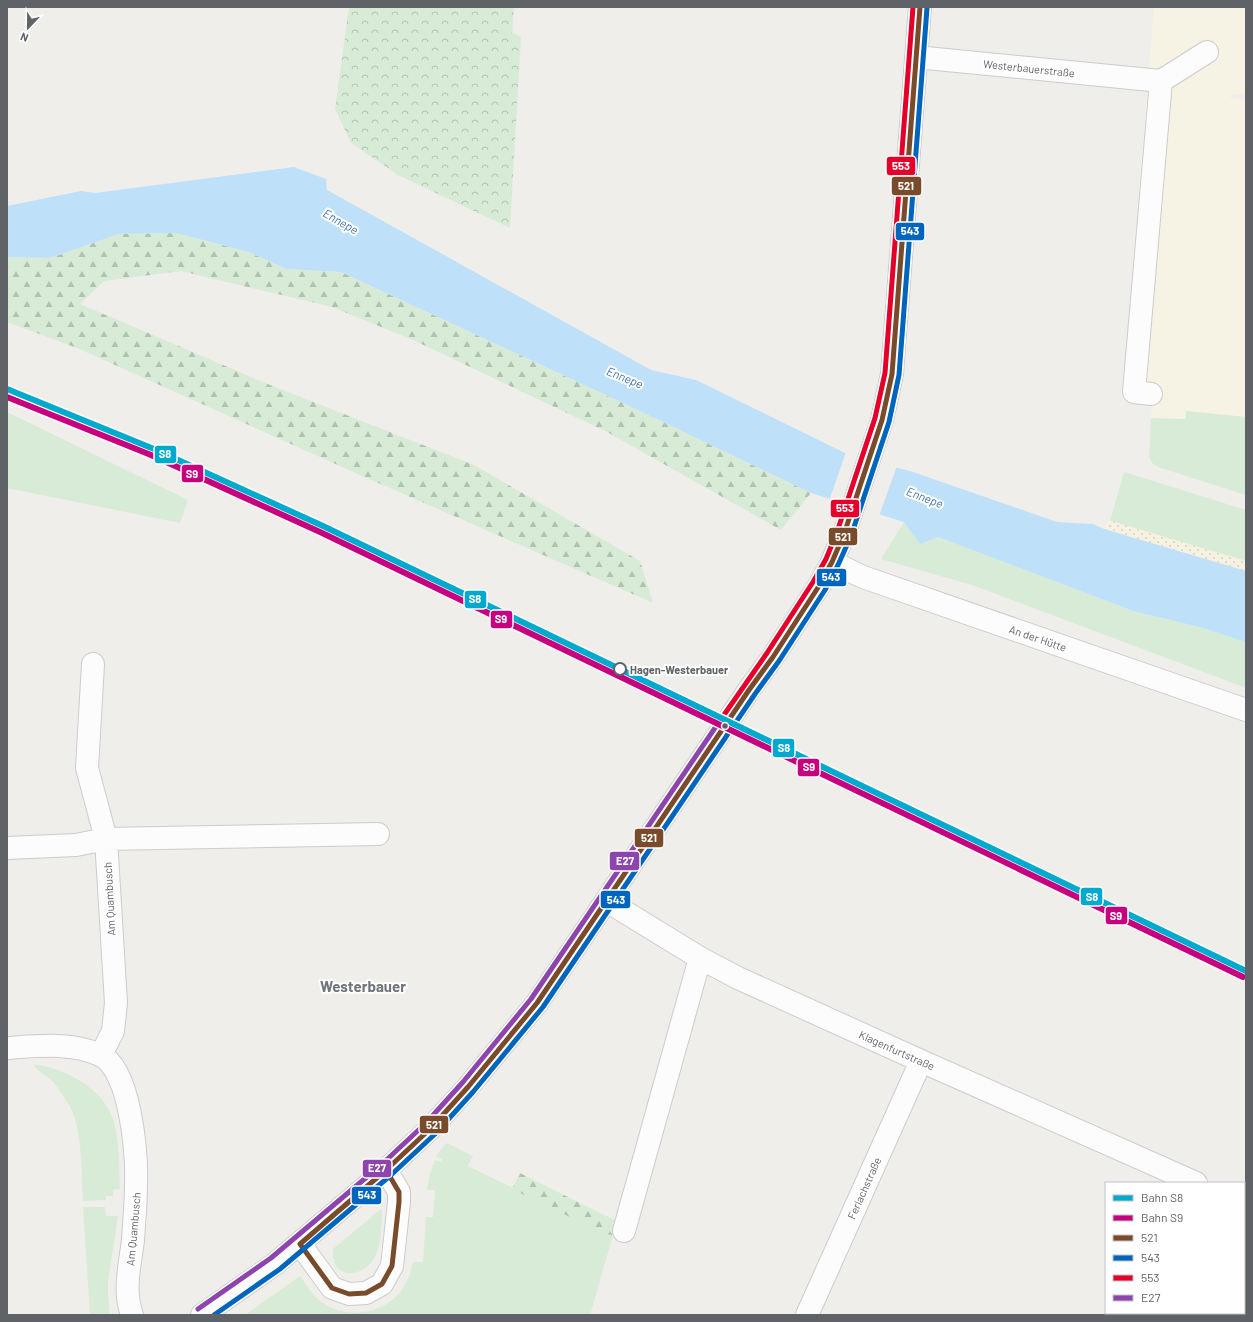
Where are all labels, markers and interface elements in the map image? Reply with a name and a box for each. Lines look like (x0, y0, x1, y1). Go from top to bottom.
north arrow (8, 8, 48, 48)
text: N (18, 30, 30, 45)
street label: Westerbauerstraße (983, 57, 1076, 79)
line badge: 553 (886, 156, 916, 176)
text: 553 (892, 159, 910, 172)
line badge: 521 (891, 176, 922, 196)
text: 521 (898, 179, 914, 192)
water label: Ennepe (321, 205, 361, 237)
line badge: 543 (895, 222, 925, 241)
text: 543 (901, 224, 919, 237)
water label: Ennepe (605, 363, 645, 391)
line badge: S8 (154, 445, 177, 464)
text: S8 (159, 447, 171, 460)
line badge: S9 (181, 464, 204, 483)
text: S9 (186, 467, 198, 480)
water label: Ennepe (905, 484, 945, 510)
line badge: 553 (830, 499, 860, 518)
text: 553 (836, 501, 854, 514)
line badge: 521 (828, 527, 858, 546)
text: 521 (835, 530, 851, 543)
line badge: 543 (816, 568, 847, 587)
text: 543 (822, 570, 840, 583)
line badge: S8 (464, 590, 487, 609)
text: S8 (469, 592, 481, 605)
line badge: S9 (490, 610, 513, 629)
text: S9 (495, 612, 507, 625)
street label: An der Hütte (1008, 622, 1068, 654)
marker: Hagen-Westerbauer (613, 662, 627, 676)
place label: Hagen-Westerbauer (630, 663, 729, 676)
unlabelled marker (720, 721, 730, 731)
line badge: S8 (772, 738, 795, 758)
text: S8 (778, 741, 790, 754)
line badge: S9 (797, 758, 820, 777)
text: S9 (803, 760, 815, 773)
line badge: 521 (634, 828, 664, 848)
text: 521 (641, 831, 657, 844)
line badge: E27 (609, 851, 640, 871)
text: E27 (616, 854, 635, 867)
street label: Am Quambusch (101, 862, 117, 936)
line badge: S8 (1080, 887, 1103, 906)
line badge: 543 (600, 890, 631, 909)
text: S8 (1086, 890, 1098, 903)
text: 543 (607, 893, 625, 906)
line badge: S9 (1105, 906, 1128, 925)
text: S9 (1110, 909, 1122, 922)
district label: Westerbauer (320, 977, 406, 995)
street label: Klagenfurtstraße (857, 1028, 937, 1073)
line badge: 521 (419, 1115, 449, 1134)
text: 521 (426, 1118, 442, 1131)
street label: Ferlachstraße (845, 1155, 883, 1221)
line badge: E27 (362, 1159, 392, 1178)
text: E27 (368, 1161, 387, 1174)
legend (1105, 1182, 1245, 1314)
line badge: 543 (351, 1186, 382, 1205)
text: 543 (358, 1188, 376, 1201)
text: Bahn S8 (1141, 1190, 1183, 1204)
street label: Am Quambusch (123, 1192, 143, 1266)
text: Bahn S9 (1141, 1210, 1183, 1224)
text: 521 (1141, 1230, 1158, 1244)
text: 543 (1141, 1250, 1160, 1264)
text: 553 (1141, 1270, 1160, 1284)
text: E27 (1141, 1290, 1161, 1304)

